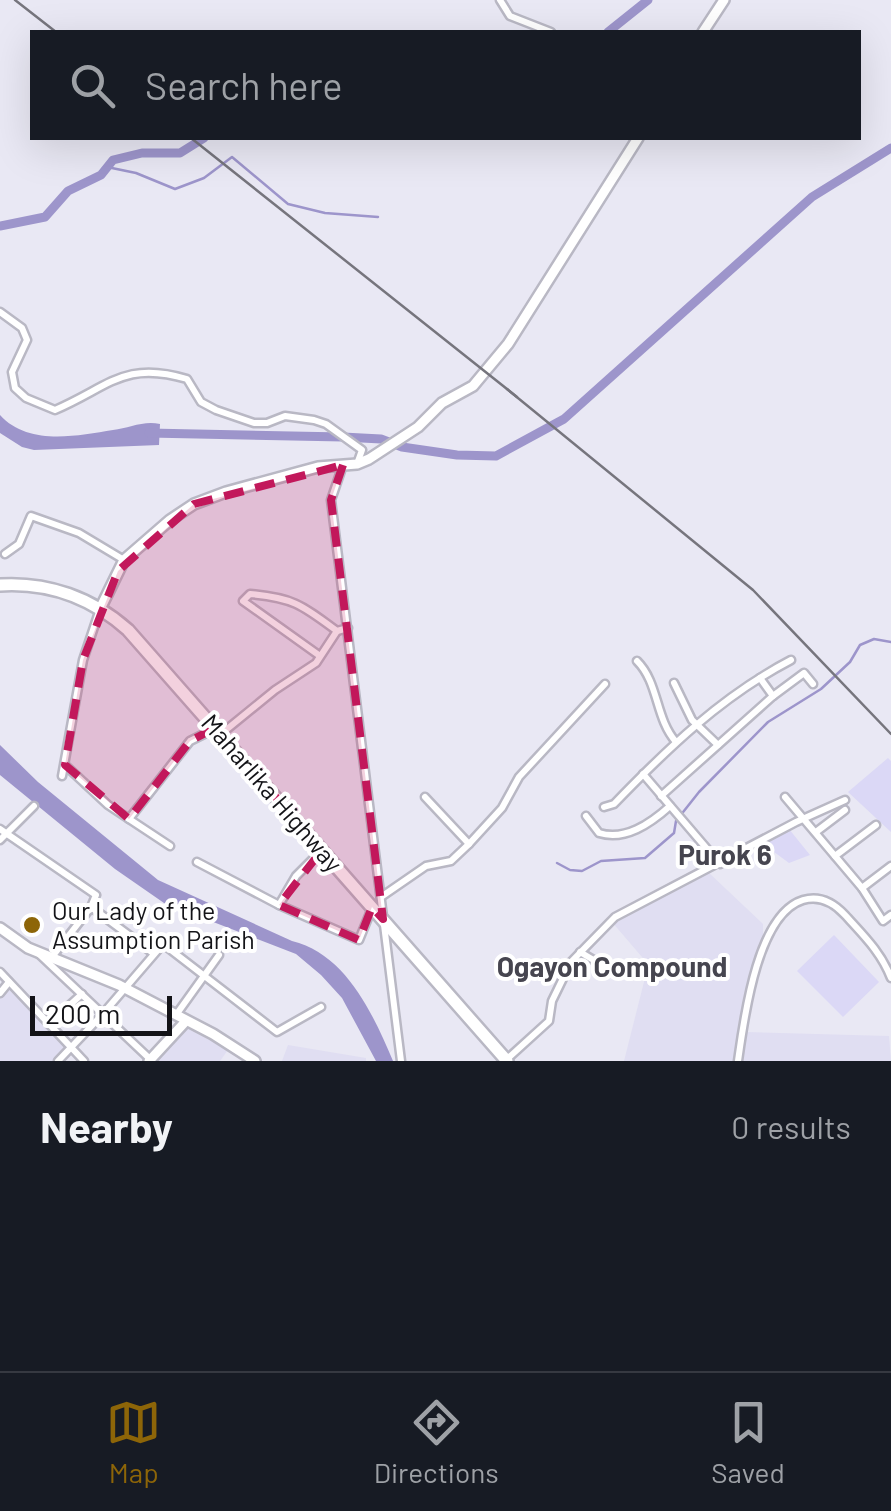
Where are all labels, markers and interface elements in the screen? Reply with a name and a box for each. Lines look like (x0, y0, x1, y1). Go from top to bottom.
search box (30, 30, 861, 140)
icon: search (65, 58, 120, 113)
text: Search here (145, 62, 343, 108)
street label: Maharlika Highway (196, 707, 350, 877)
district label: Purok 6 (678, 837, 772, 871)
place label: Our Lady of the Assumption Parish (52, 895, 255, 954)
marker: Our Lady of the Assumption Parish (21, 914, 43, 936)
district label: Ogayon Compound (497, 949, 727, 983)
scale bar (30, 991, 172, 1036)
text: 200 m (45, 996, 120, 1030)
text: Nearby (40, 1101, 173, 1151)
text: 0 results (731, 1107, 851, 1145)
tab: Map (106, 1395, 161, 1489)
tab: Directions (374, 1395, 499, 1489)
tab: Saved (711, 1395, 785, 1489)

